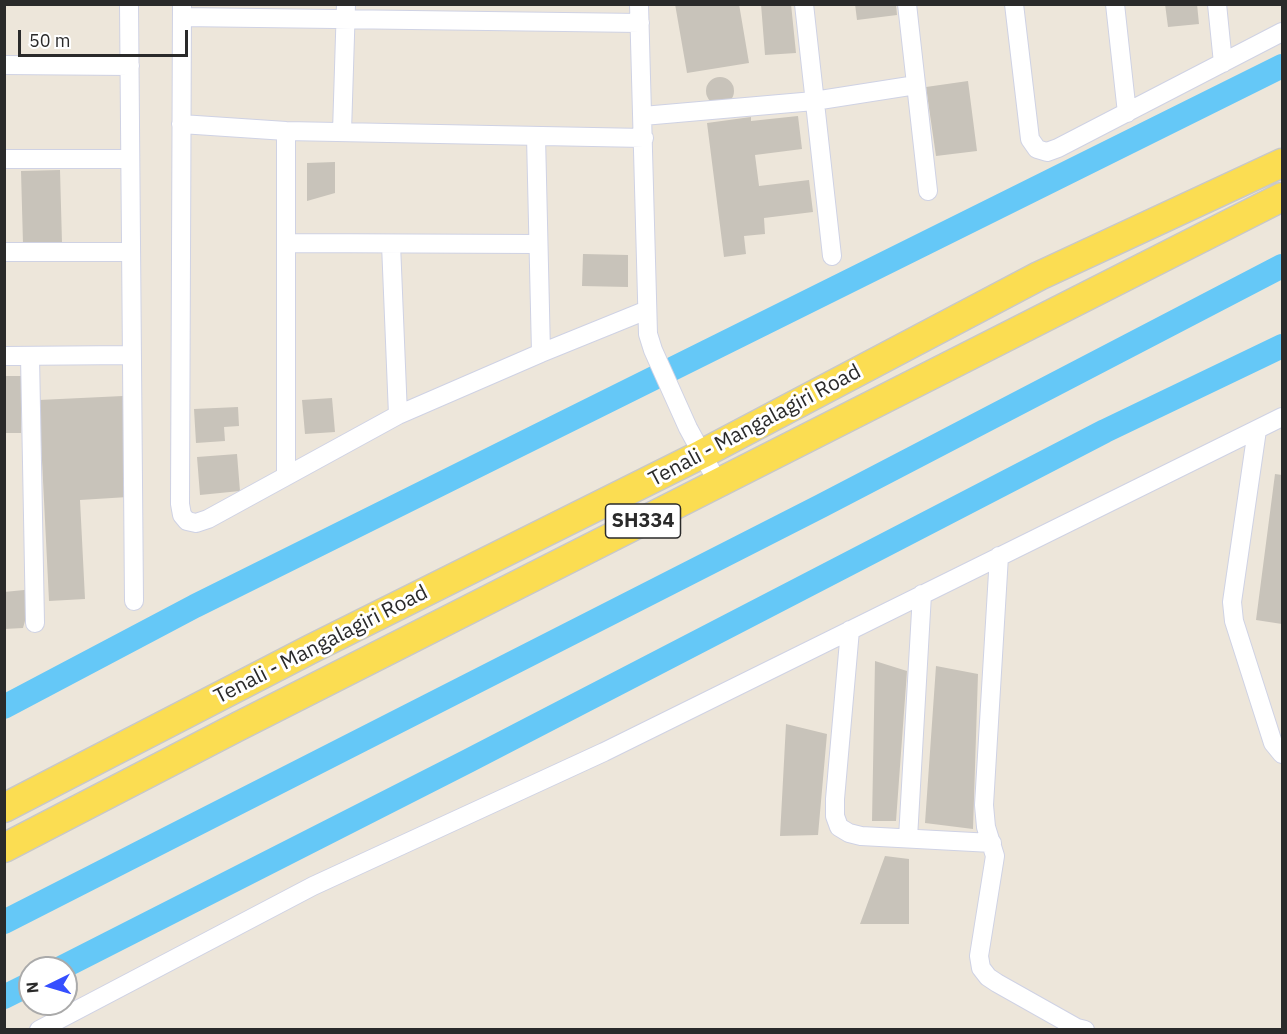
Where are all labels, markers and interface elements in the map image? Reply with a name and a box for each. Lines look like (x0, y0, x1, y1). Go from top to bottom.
scale bar (21, 18, 190, 56)
text: 50 m (29, 29, 71, 52)
street label: Tenali - Mangalagiri Road (645, 359, 865, 493)
road number: SH334 (606, 504, 680, 538)
street label: Tenali - Mangalagiri Road (210, 580, 432, 710)
north arrow (18, 956, 78, 1016)
text: N (22, 981, 43, 994)

